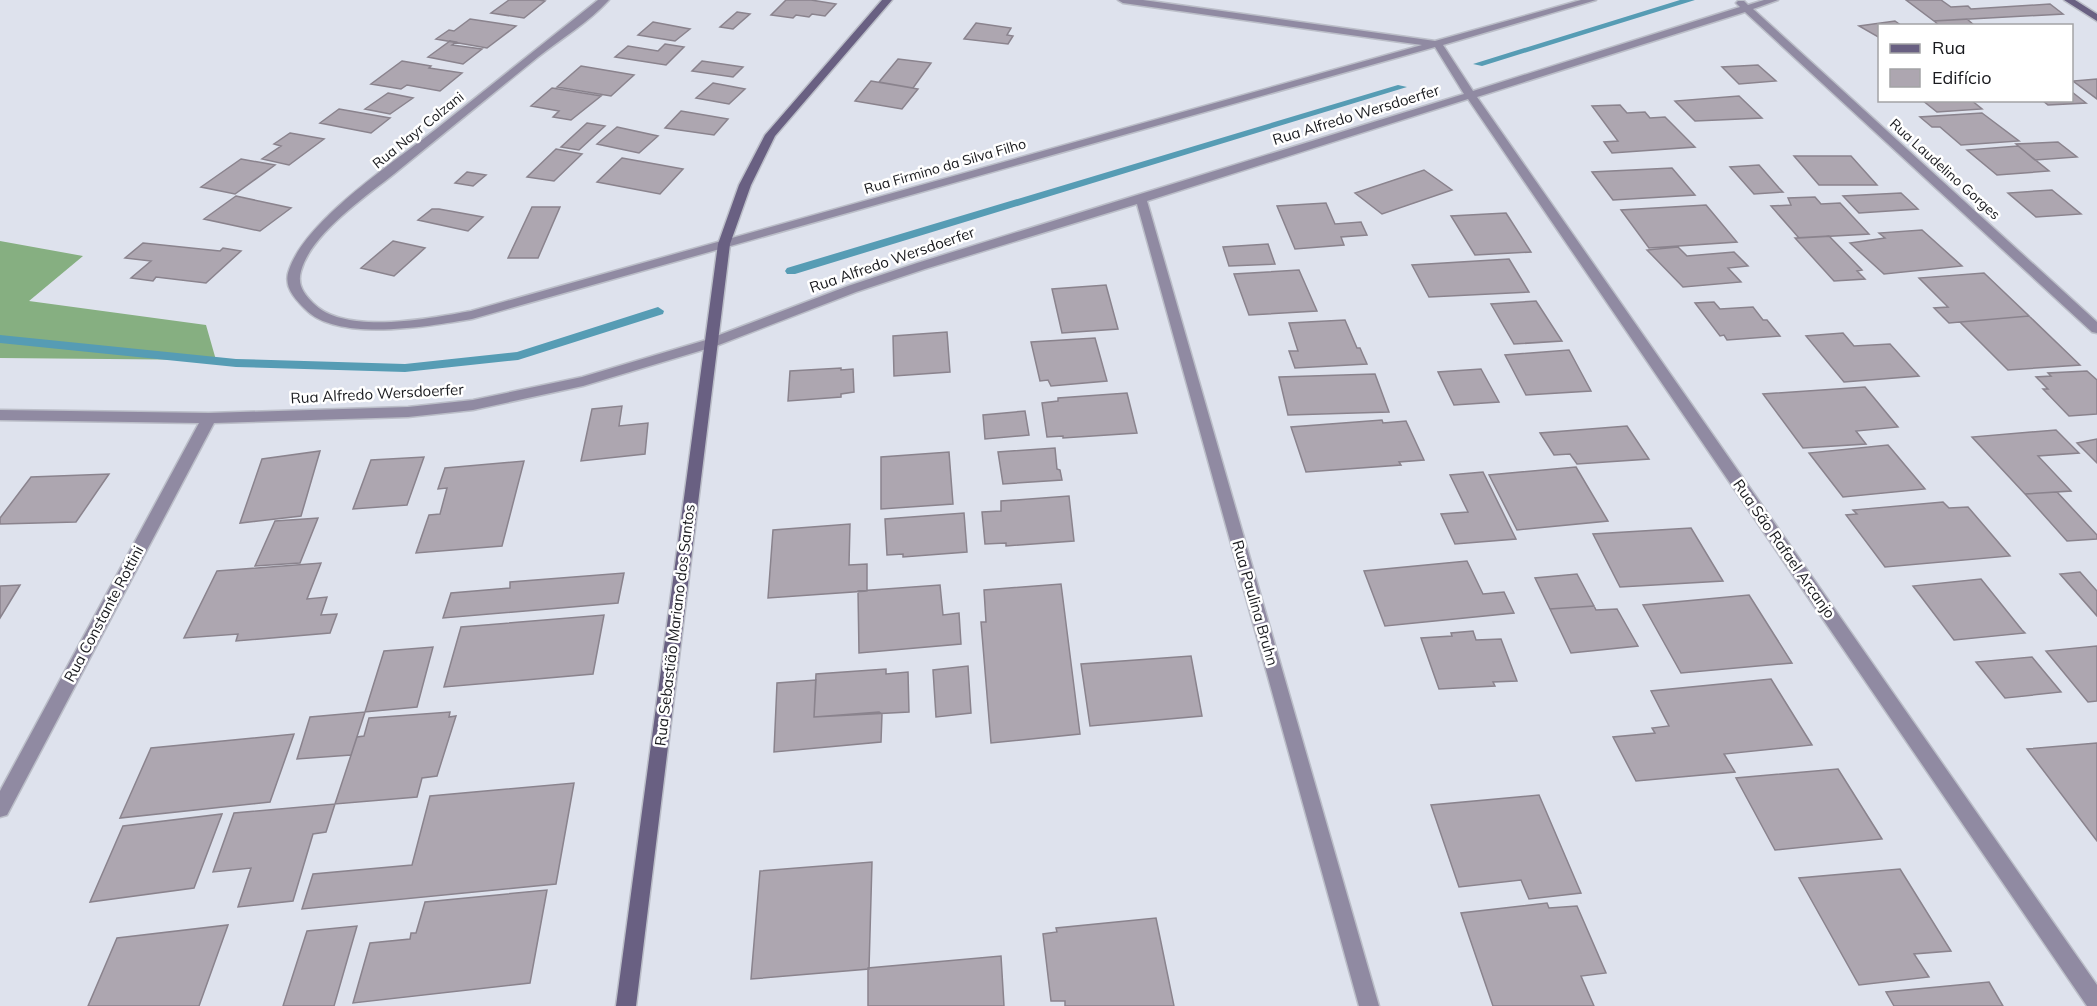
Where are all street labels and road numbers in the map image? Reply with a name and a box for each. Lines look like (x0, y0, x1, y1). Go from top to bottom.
street label: Rua Alfredo Wersdoerfer (1270, 80, 1442, 149)
street label: Rua Nayr Colzani (369, 88, 467, 172)
street label: Rua Laudelino Gorges (1886, 115, 2004, 223)
street label: Rua Firmino da Silva Filho (862, 134, 1028, 198)
street label: Rua Alfredo Wersdoerfer (807, 222, 977, 297)
street label: Rua Alfredo Wersdoerfer (290, 379, 465, 408)
street label: Rua São Rafael Arcanjo (1729, 476, 1840, 622)
street label: Rua Sebastião Mariano dos Santos (650, 503, 699, 747)
street label: Rua Paulina Bruhn (1228, 538, 1282, 668)
street label: Rua Constante Rottini (60, 542, 148, 685)

